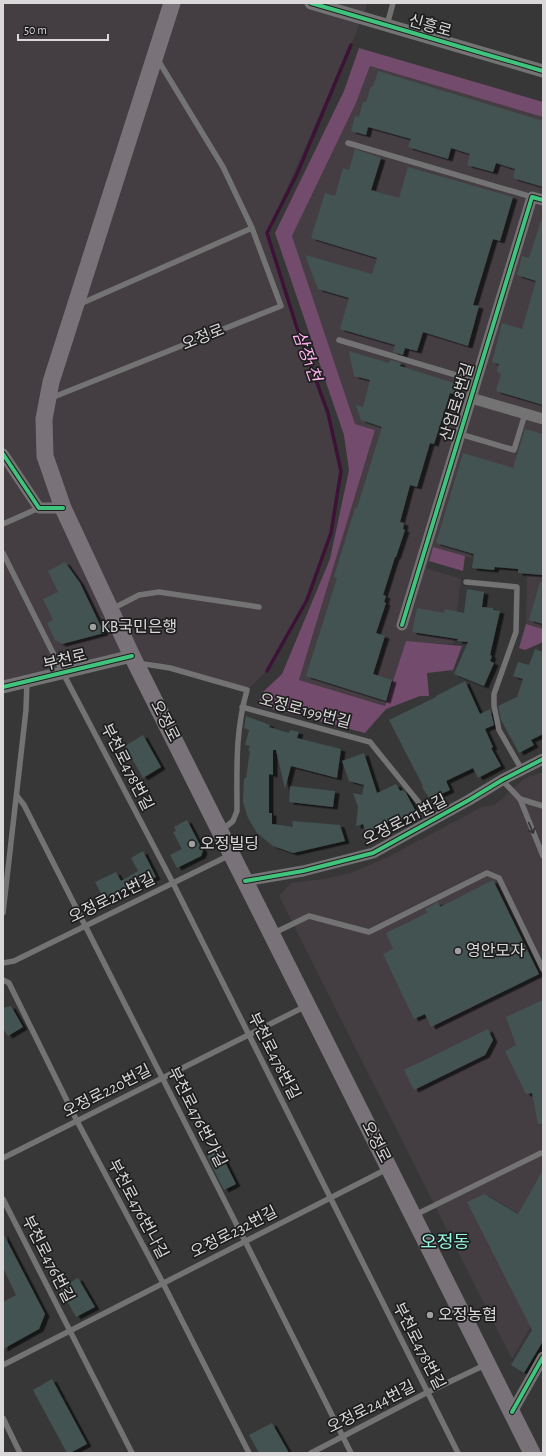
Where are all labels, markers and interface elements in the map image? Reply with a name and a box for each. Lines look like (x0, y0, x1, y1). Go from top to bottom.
street label: 신흥로 (407, 12, 454, 40)
scale bar (18, 16, 108, 42)
text: 50 m (24, 24, 47, 36)
street label: 오정로 (180, 321, 227, 353)
water label: 삼정1천 (290, 328, 326, 386)
street label: 산업로8번길 (437, 361, 477, 443)
place label: KB국민은행 (101, 619, 177, 635)
marker: KB국민은행 (88, 622, 98, 632)
street label: 부천로 (41, 646, 89, 673)
street label: 오정로199번길 (257, 691, 353, 731)
street label: 오정로 (148, 698, 182, 745)
street label: 부천로478번길 (98, 720, 157, 813)
street label: 오정로211번길 (360, 792, 450, 848)
one-way arrow (528, 821, 536, 833)
place label: 오정빌딩 (200, 836, 259, 852)
marker: 오정빌딩 (187, 839, 197, 849)
street label: 오정로212번길 (66, 870, 158, 926)
place label: 영안모자 (466, 943, 525, 959)
marker: 영안모자 (453, 946, 463, 956)
street label: 부천로478번길 (245, 1009, 304, 1102)
street label: 오정로220번길 (60, 1062, 154, 1120)
street label: 부천로476번가길 (165, 1064, 230, 1170)
street label: 오정로 (359, 1119, 393, 1166)
street label: 부천로476번나길 (105, 1156, 172, 1261)
street label: 오정로232번길 (188, 1203, 280, 1261)
street label: 부천로476번길 (19, 1212, 78, 1305)
district label: 오정동 (420, 1232, 470, 1252)
street label: 부천로478번길 (390, 1299, 449, 1392)
place label: 오정농협 (438, 1307, 497, 1323)
marker: 오정농협 (425, 1310, 435, 1320)
street label: 오정로244번길 (324, 1378, 418, 1436)

